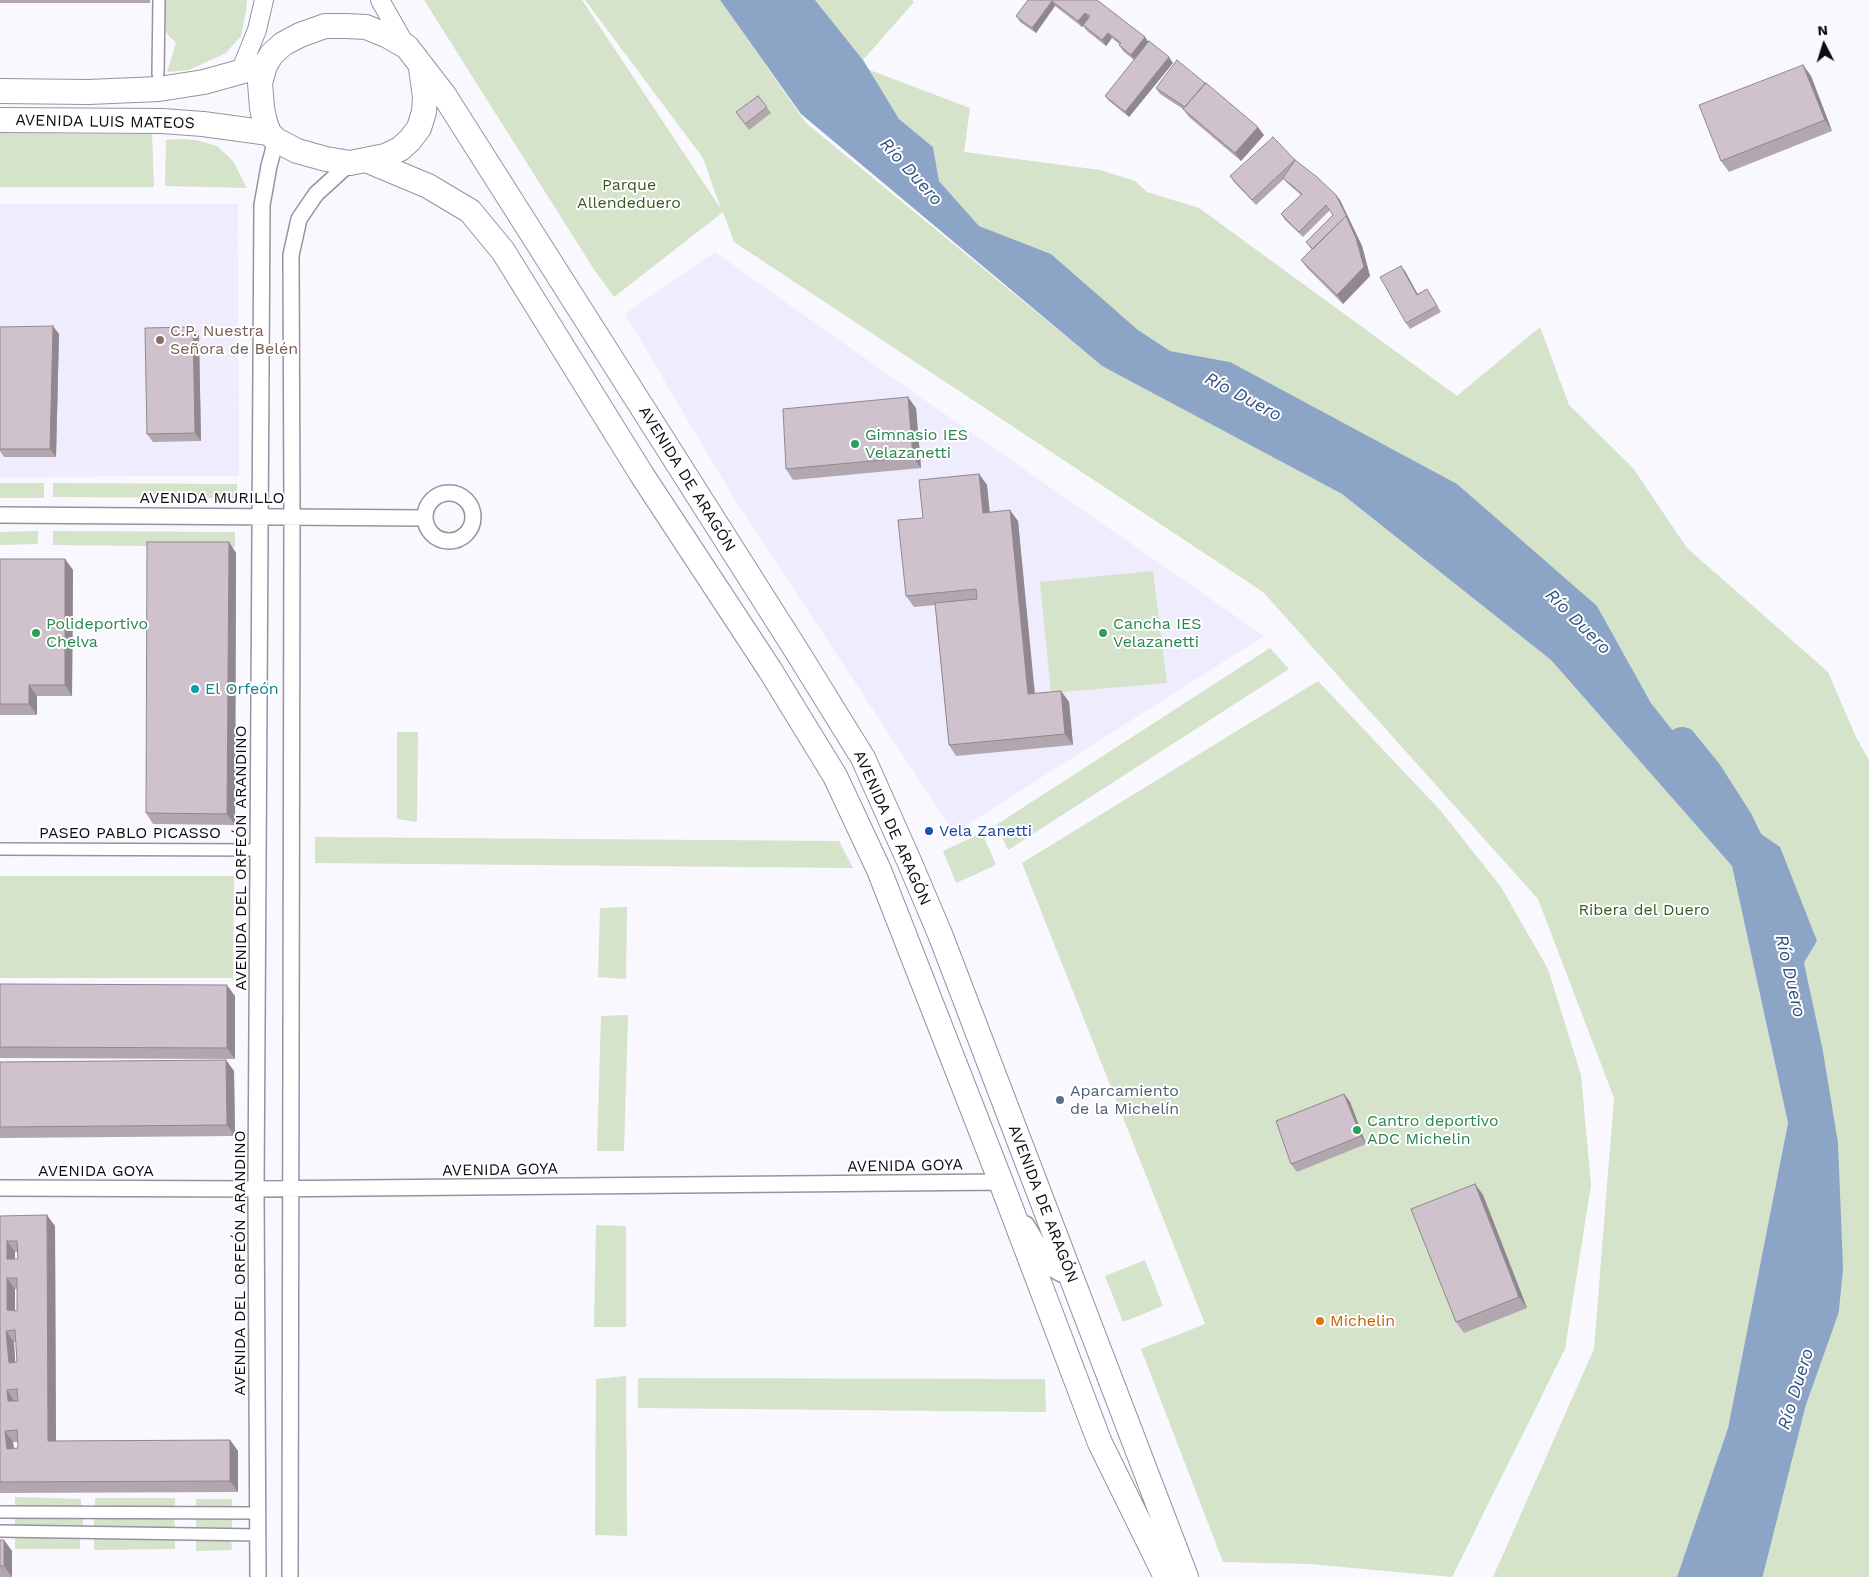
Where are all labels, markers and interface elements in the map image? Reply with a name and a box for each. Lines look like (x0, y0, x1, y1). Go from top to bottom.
north arrow (1799, 20, 1849, 70)
text: N (1817, 22, 1829, 38)
street label: AVENIDA LUIS MATEOS (15, 111, 195, 133)
water label: Río Duero (875, 134, 947, 210)
park label: Parque Allendeduero (577, 175, 681, 213)
place label: C.P. Nuestra Señora de Belén (170, 321, 298, 359)
marker: C.P. Nuestra Señora de Belén (154, 334, 166, 346)
water label: Río Duero (1201, 368, 1285, 426)
street label: AVENIDA DE ARAGÓN (634, 403, 740, 555)
place label: Gimnasio IES Velazanetti (865, 425, 968, 463)
marker: Gimnasio IES Velazanetti (849, 438, 861, 450)
street label: AVENIDA MURILLO (140, 488, 284, 508)
water label: Río Duero (1541, 585, 1615, 659)
place label: Polideportivo Chelva (46, 614, 148, 652)
place label: Cancha IES Velazanetti (1113, 614, 1202, 652)
marker: Polideportivo Chelva (30, 627, 42, 639)
marker: Cancha IES Velazanetti (1097, 627, 1109, 639)
place label: El Orfeón (205, 679, 279, 699)
marker: El Orfeón (189, 683, 201, 695)
street label: AVENIDA DEL ORFEÓN ARANDINO (231, 725, 251, 991)
street label: AVENIDA DE ARAGÓN (849, 747, 935, 909)
place label: Vela Zanetti (939, 821, 1032, 841)
street label: PASEO PABLO PICASSO (39, 823, 221, 843)
marker: Vela Zanetti (923, 825, 935, 837)
park label: Ribera del Duero (1578, 900, 1710, 920)
water label: Río Duero (1770, 933, 1810, 1019)
place label: Aparcamiento de la Michelín (1070, 1081, 1179, 1119)
marker: Aparcamiento de la Michelín (1054, 1094, 1066, 1106)
place label: Cantro deportivo ADC Michelin (1367, 1111, 1499, 1149)
street label: AVENIDA DE ARAGÓN (1004, 1122, 1082, 1286)
marker: Cantro deportivo ADC Michelin (1351, 1124, 1363, 1136)
street label: AVENIDA DEL ORFEÓN ARANDINO (230, 1130, 250, 1396)
street label: AVENIDA GOYA (847, 1155, 963, 1177)
street label: AVENIDA GOYA (442, 1159, 558, 1181)
street label: AVENIDA GOYA (38, 1161, 154, 1181)
place label: Michelin (1330, 1311, 1395, 1331)
marker: Michelin (1314, 1315, 1326, 1327)
water label: Río Duero (1773, 1346, 1819, 1432)

